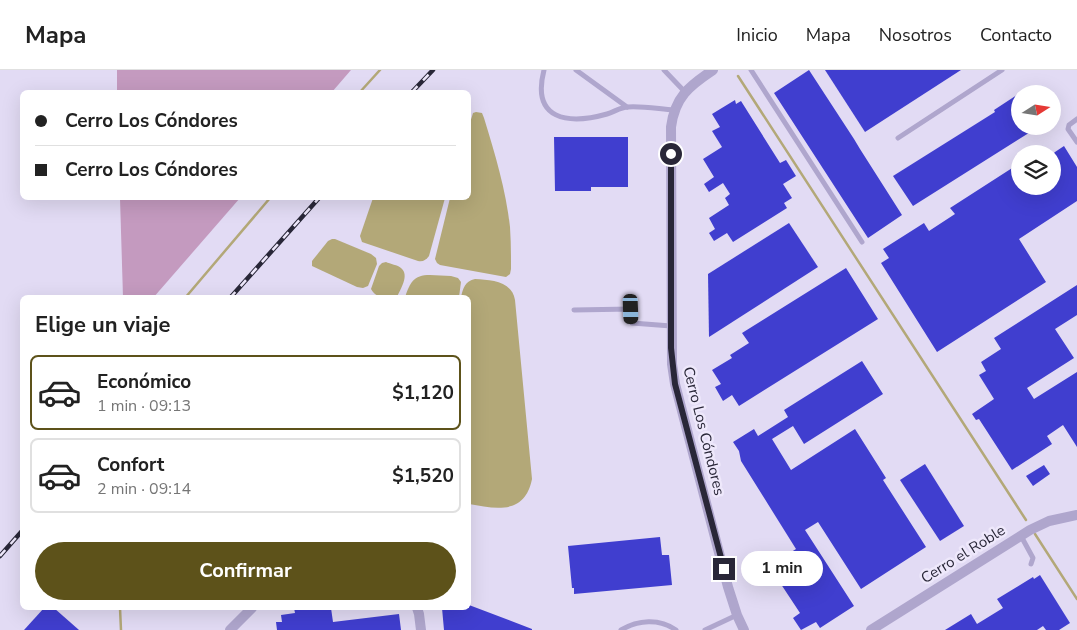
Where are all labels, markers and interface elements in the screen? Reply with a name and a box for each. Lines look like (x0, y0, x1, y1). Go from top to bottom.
text: Mapa (25, 19, 87, 51)
text: Inicio (736, 23, 778, 47)
text: Mapa (806, 23, 851, 47)
text: Nosotros (879, 23, 952, 47)
text: Contacto (980, 23, 1052, 47)
north arrow (1011, 85, 1061, 135)
map controls (1011, 85, 1061, 195)
text: Cerro Los Cóndores (65, 108, 238, 134)
route start (660, 143, 682, 165)
button: layers (1011, 145, 1061, 195)
text: Cerro Los Cóndores (65, 157, 238, 183)
car (622, 294, 639, 324)
text: Elige un viaje (35, 310, 170, 340)
street label: Cerro Los Cóndores (678, 365, 730, 497)
text: Económico (97, 369, 191, 395)
icon: car (37, 370, 82, 415)
text: $1,120 (392, 380, 454, 406)
text: 1 min · 09:13 (97, 395, 191, 417)
text: Confort (97, 452, 164, 478)
icon: car (37, 453, 82, 498)
text: $1,520 (392, 463, 454, 489)
text: 2 min · 09:14 (97, 478, 191, 500)
street label: Cerro el Roble (917, 520, 1009, 588)
button: Confirmar (35, 542, 456, 600)
callout: 1 min (742, 552, 824, 586)
text: 1 min (761, 557, 803, 579)
route end (713, 558, 735, 580)

